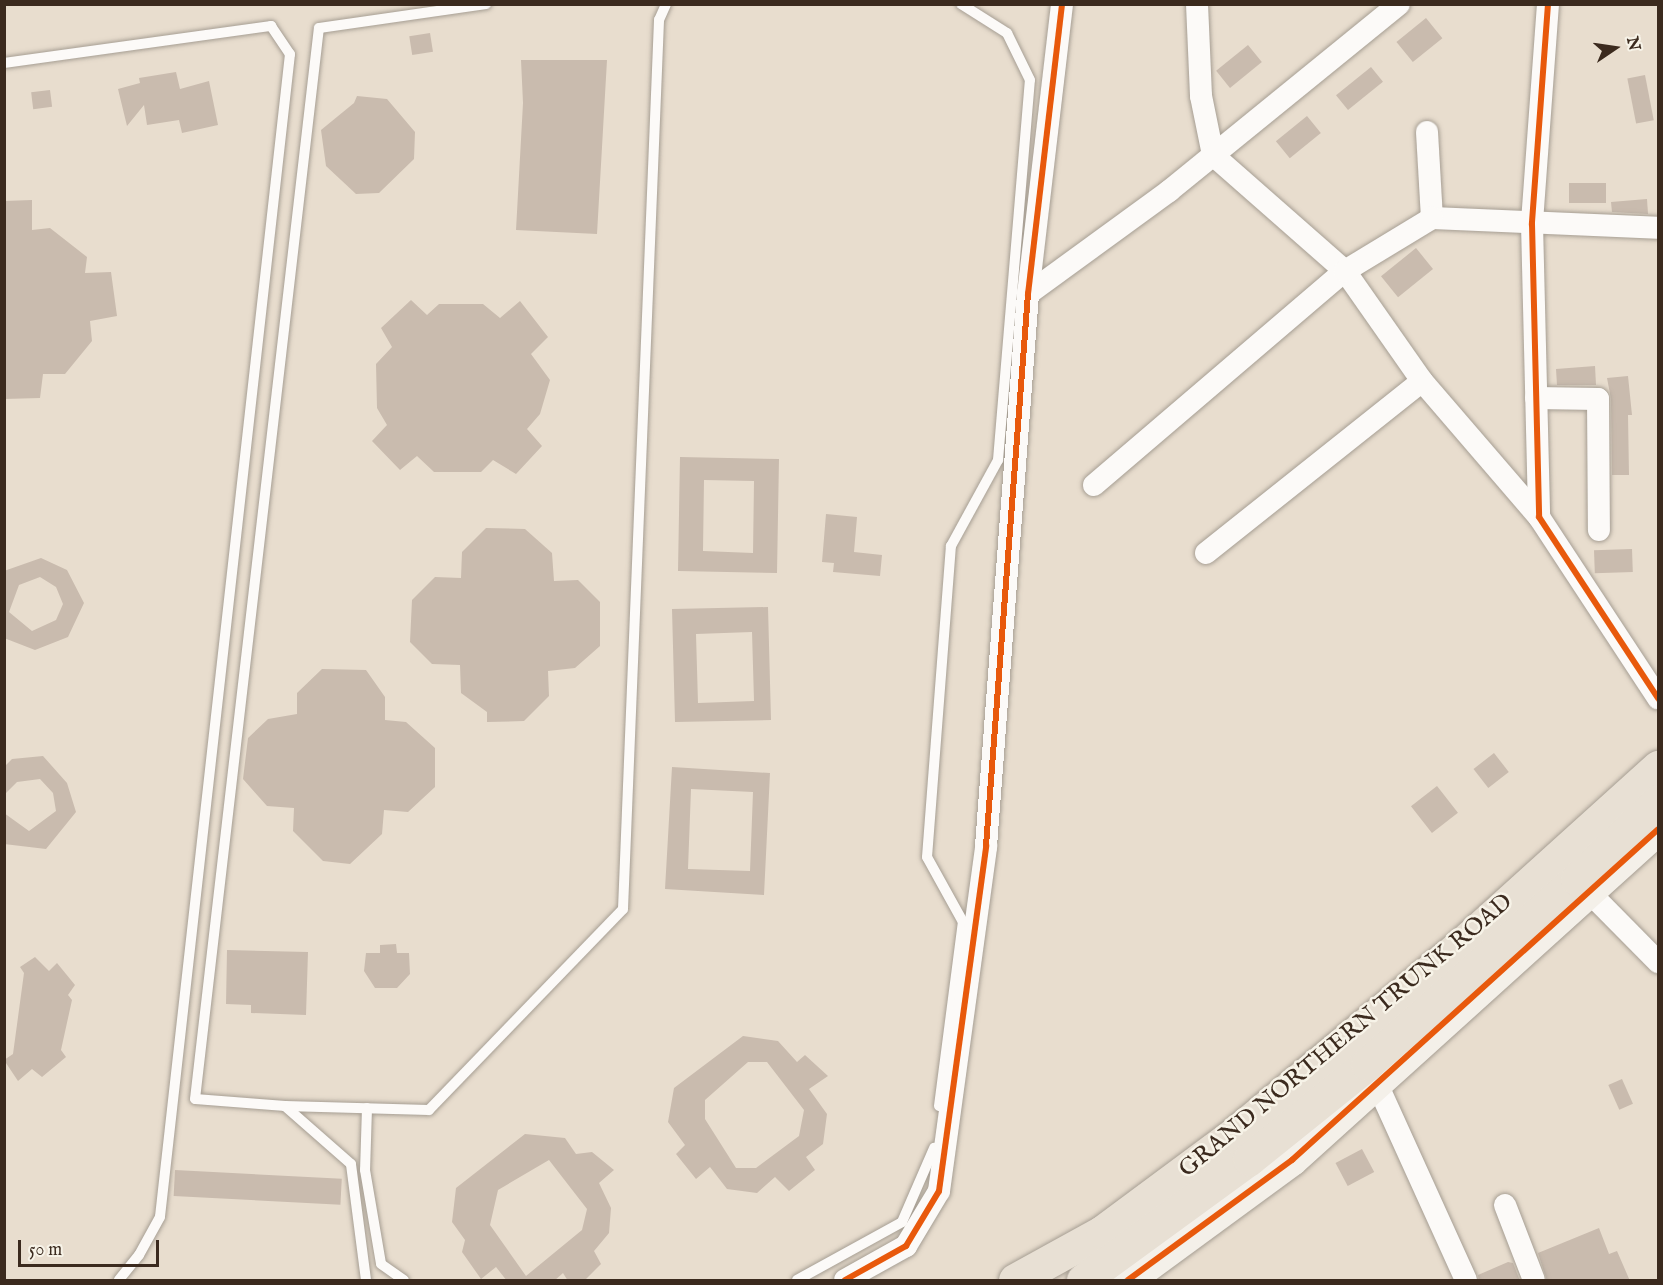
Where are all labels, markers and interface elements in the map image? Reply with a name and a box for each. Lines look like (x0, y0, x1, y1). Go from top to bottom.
north arrow (1585, 18, 1645, 78)
text: N (1621, 35, 1644, 53)
street label: GRAND NORTHERN TRUNK ROAD (1173, 888, 1519, 1184)
scale bar (21, 1228, 162, 1266)
text: 50 m (29, 1239, 62, 1262)

